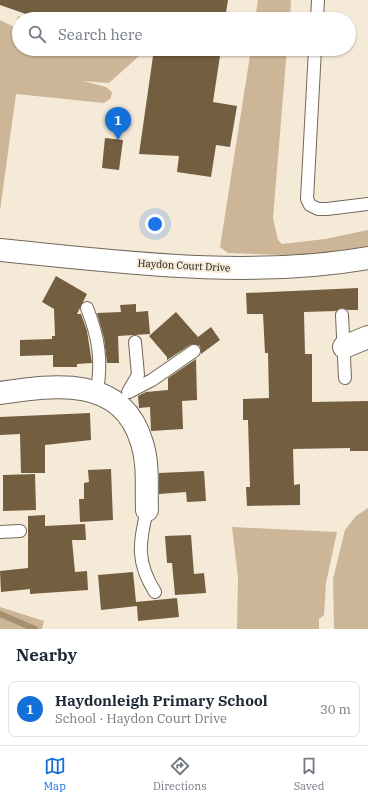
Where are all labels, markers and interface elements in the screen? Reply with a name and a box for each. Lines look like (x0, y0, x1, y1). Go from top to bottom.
search box (12, 12, 356, 56)
icon: search (26, 23, 48, 45)
text: Search here (58, 25, 143, 44)
pin: 1 (105, 107, 131, 140)
your location (145, 214, 165, 234)
street label: Haydon Court Drive (137, 257, 231, 274)
text: Nearby (16, 644, 77, 666)
text: Haydonleigh Primary School (55, 691, 268, 710)
text: 1 (26, 701, 34, 718)
text: 30 m (320, 701, 351, 718)
text: School · Haydon Court Drive (55, 710, 227, 727)
tab: Map (44, 755, 66, 793)
tab: Directions (153, 755, 207, 793)
tab: Saved (294, 755, 324, 793)

